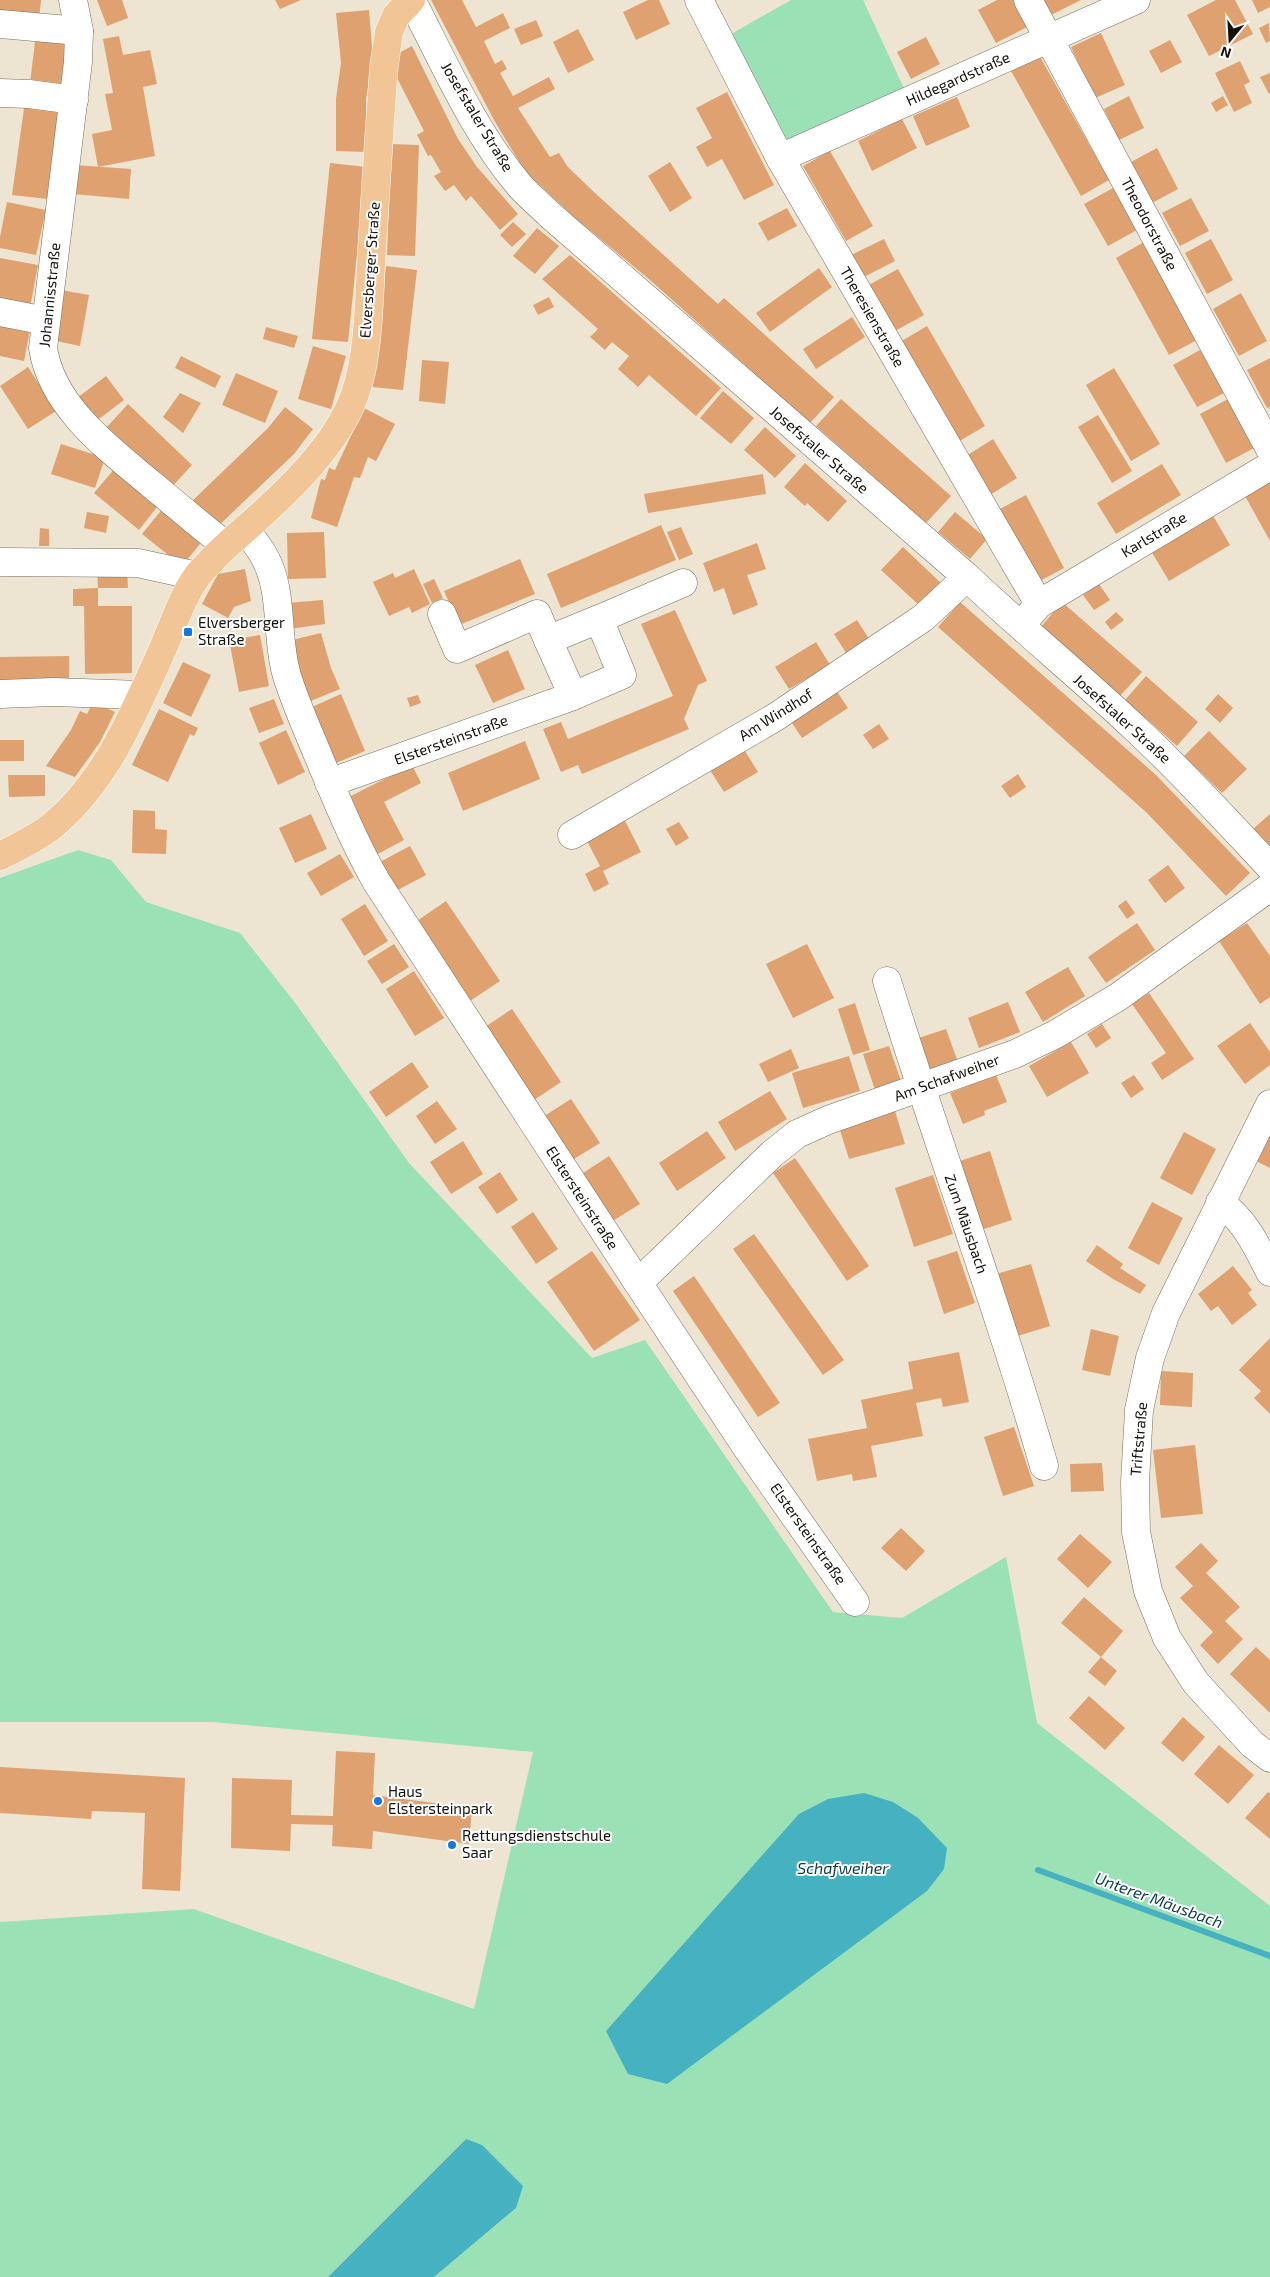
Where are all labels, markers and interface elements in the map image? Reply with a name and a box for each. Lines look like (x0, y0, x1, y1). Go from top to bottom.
north arrow (1205, 15, 1255, 65)
text: N (1218, 43, 1233, 62)
street label: Hildegardstraße (903, 47, 1012, 109)
street label: Josefstaler Straße (438, 58, 518, 175)
street label: Theodorstraße (1118, 174, 1182, 273)
street label: Elversberger Straße (355, 201, 383, 339)
street label: Johannisstraße (35, 242, 63, 348)
street label: Theresienstraße (837, 263, 909, 370)
street label: Josefstaler Straße (767, 402, 873, 497)
street label: Karlstraße (1117, 508, 1190, 561)
place label: Elversberger Straße (198, 613, 285, 648)
marker: Elversberger Straße (182, 626, 194, 638)
street label: Josefstaler Straße (1070, 670, 1175, 767)
street label: Am Windhof (735, 684, 816, 744)
street label: Elstersteinstraße (391, 710, 510, 768)
street label: Am Schafweiher (891, 1050, 1002, 1105)
street label: Elstersteinstraße (543, 1142, 623, 1253)
street label: Zum Mäusbach (942, 1172, 992, 1276)
street label: Triftstraße (1126, 1401, 1150, 1477)
street label: Elstersteinstraße (767, 1479, 851, 1588)
place label: Haus Elstersteinpark (388, 1782, 493, 1817)
marker: Haus Elstersteinpark (372, 1795, 384, 1807)
place label: Rettungsdienstschule Saar (462, 1826, 611, 1861)
marker: Rettungsdienstschule Saar (446, 1839, 458, 1851)
water label: Schafweiher (797, 1858, 889, 1877)
water label: Unterer Mäusbach (1093, 1868, 1226, 1931)

